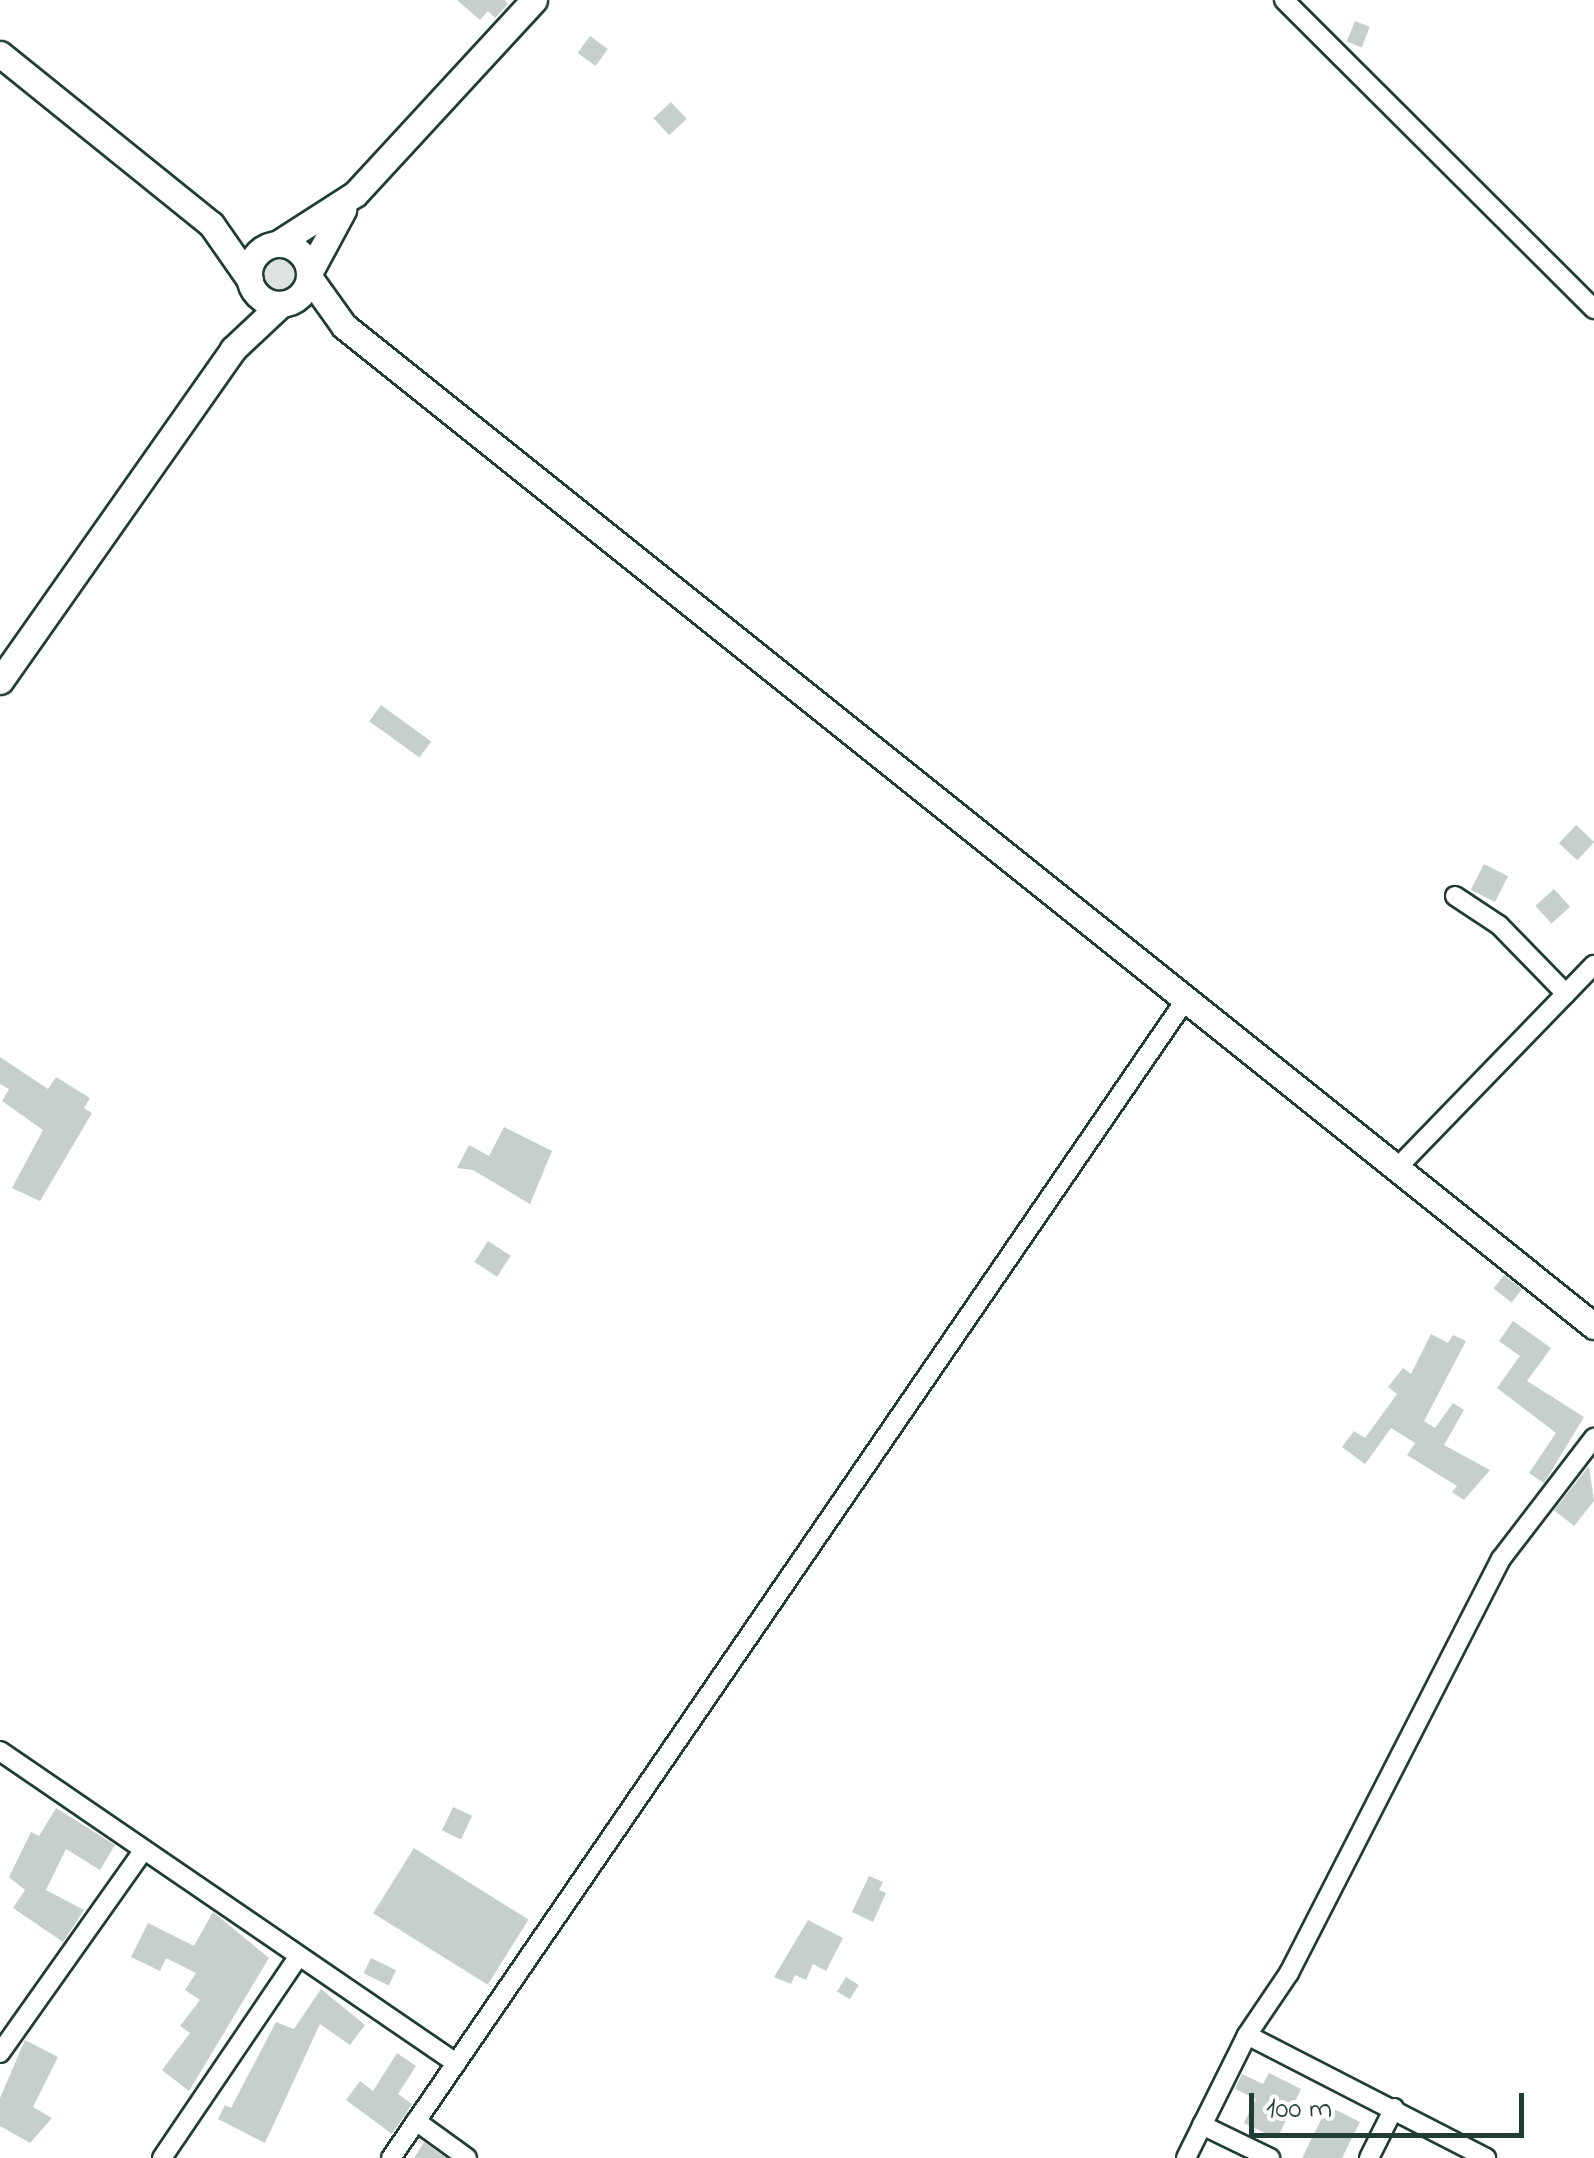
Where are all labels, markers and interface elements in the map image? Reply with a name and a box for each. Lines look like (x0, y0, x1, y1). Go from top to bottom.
scale bar (1254, 2073, 1529, 2135)
text: 100 m (1266, 2088, 1332, 2132)

